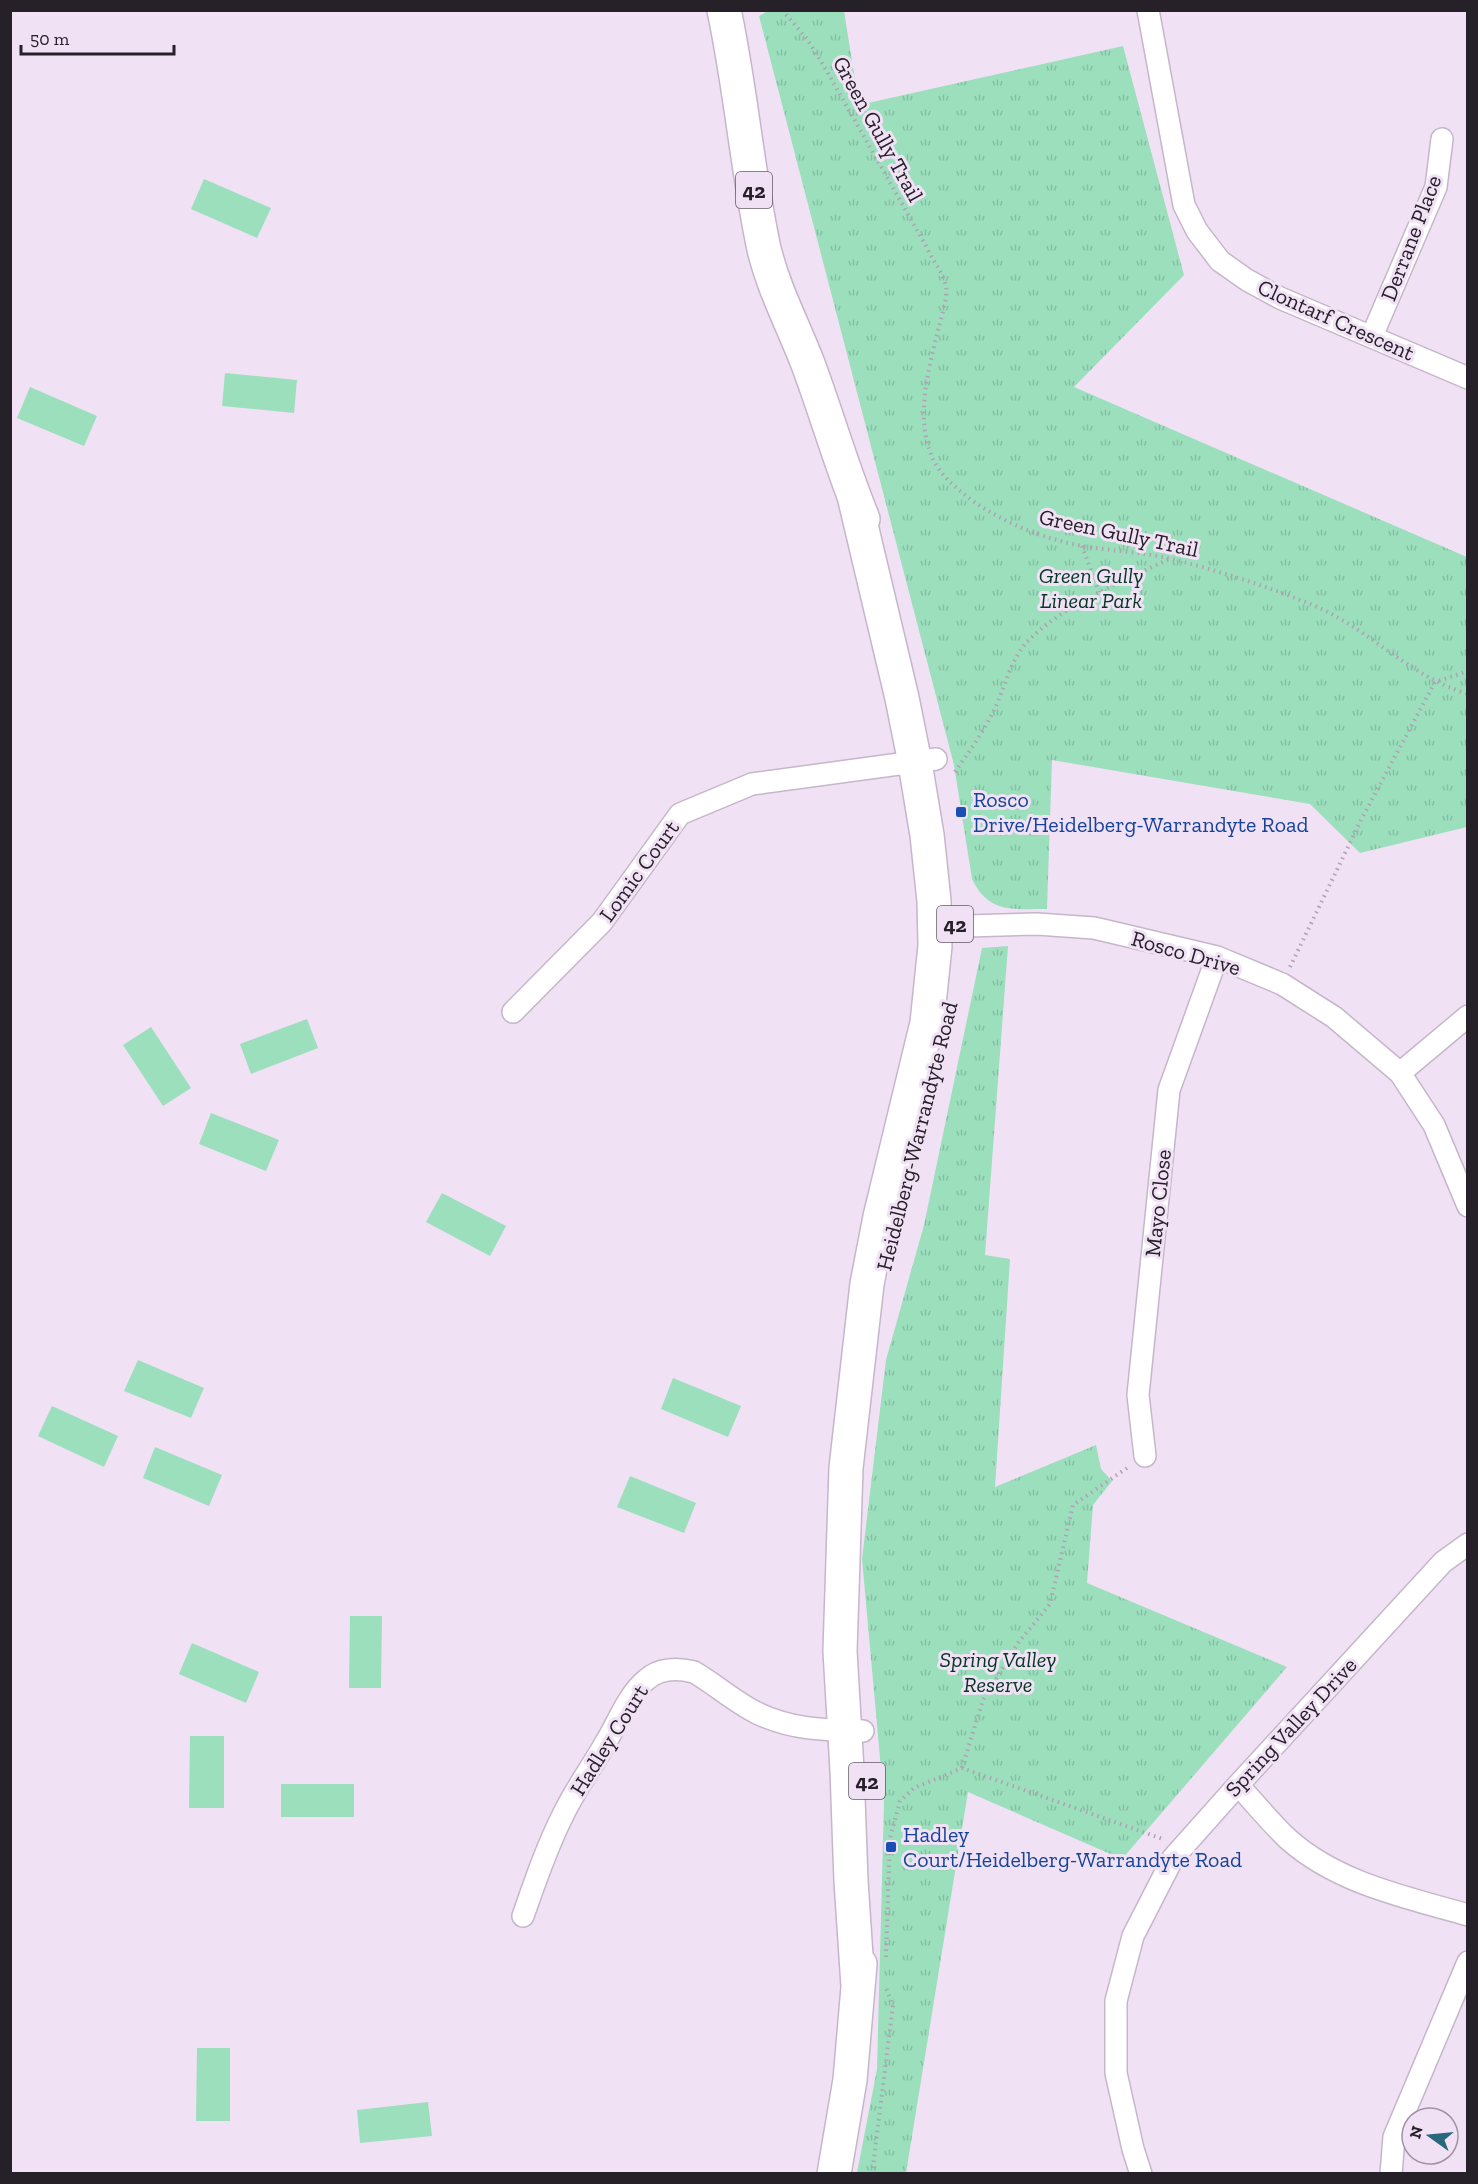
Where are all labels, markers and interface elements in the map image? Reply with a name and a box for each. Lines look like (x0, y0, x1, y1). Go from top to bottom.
scale bar (21, 18, 174, 56)
text: 50 m (30, 28, 70, 50)
street label: Green Gully Trail (827, 52, 929, 207)
street label: Derrane Place (1375, 171, 1447, 305)
road number: 42 (736, 172, 772, 208)
street label: Clontarf Crescent (1253, 273, 1419, 367)
street label: Green Gully Trail (1037, 503, 1201, 563)
park label: Green Gully Linear Park (1039, 562, 1143, 614)
place label: Rosco Drive/Heidelberg-Warrandyte Road (973, 786, 1309, 838)
marker: Rosco Drive/Heidelberg-Warrandyte Road (954, 805, 968, 819)
street label: Lomic Court (593, 814, 685, 927)
road number: 42 (937, 906, 973, 942)
street label: Rosco Drive (1128, 925, 1244, 981)
street label: Heidelberg-Warrandyte Road (870, 999, 964, 1273)
street label: Mayo Close (1139, 1148, 1177, 1258)
park label: Spring Valley Reserve (940, 1646, 1056, 1698)
street label: Spring Valley Drive (1219, 1652, 1363, 1802)
street label: Hadley Court (564, 1679, 654, 1801)
road number: 42 (849, 1763, 885, 1799)
place label: Hadley Court/Heidelberg-Warrandyte Road (903, 1821, 1242, 1873)
marker: Hadley Court/Heidelberg-Warrandyte Road (884, 1840, 898, 1854)
north arrow (1400, 2106, 1460, 2166)
text: N (1405, 2124, 1427, 2141)

